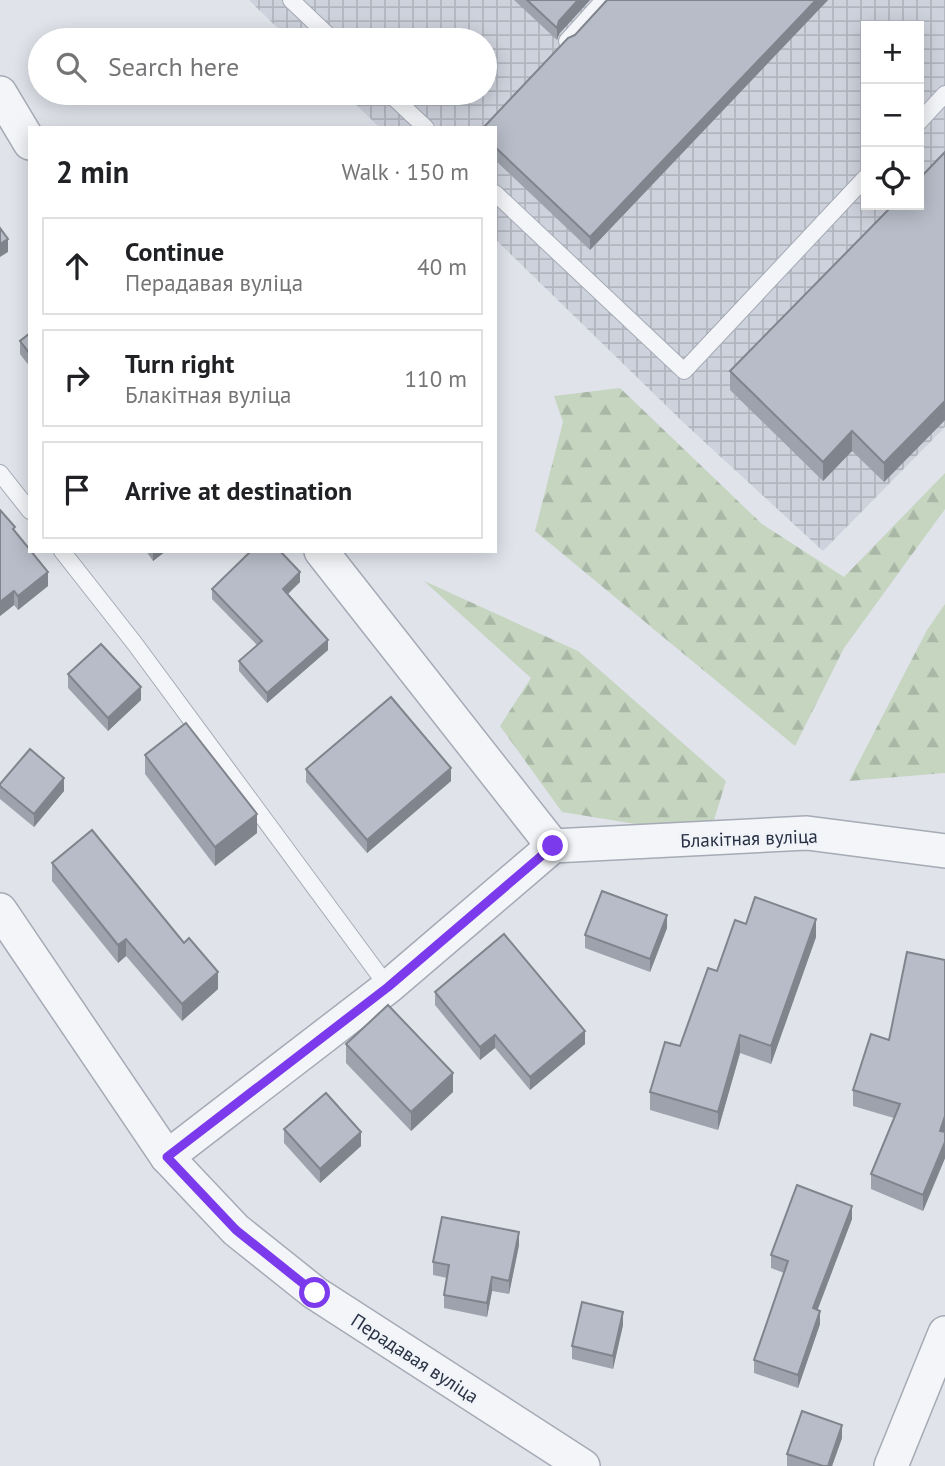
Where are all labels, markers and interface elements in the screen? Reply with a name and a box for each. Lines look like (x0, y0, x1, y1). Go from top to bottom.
map controls (861, 21, 924, 210)
button: + (861, 21, 924, 84)
search box (28, 28, 497, 105)
icon: search (52, 48, 90, 86)
text: Search here (108, 50, 239, 83)
button: − (861, 84, 924, 147)
button: locate (861, 147, 924, 210)
text: 2 min (56, 152, 129, 191)
text: Walk · 150 m (342, 157, 469, 186)
text: Continue (125, 235, 224, 268)
icon: ahead (58, 247, 96, 285)
text: 40 m (417, 252, 467, 281)
text: Перадавая вуліца (125, 268, 303, 297)
text: Turn right (125, 347, 234, 380)
icon: right (58, 359, 96, 397)
text: 110 m (405, 364, 467, 393)
text: Блакітная вуліца (125, 380, 291, 409)
icon: arrive (58, 471, 96, 509)
text: Arrive at destination (125, 474, 352, 507)
street label: Блакітная вуліца (680, 824, 818, 852)
route end (537, 830, 568, 861)
route start (299, 1277, 330, 1308)
street label: Перадавая вуліца (347, 1308, 483, 1408)

